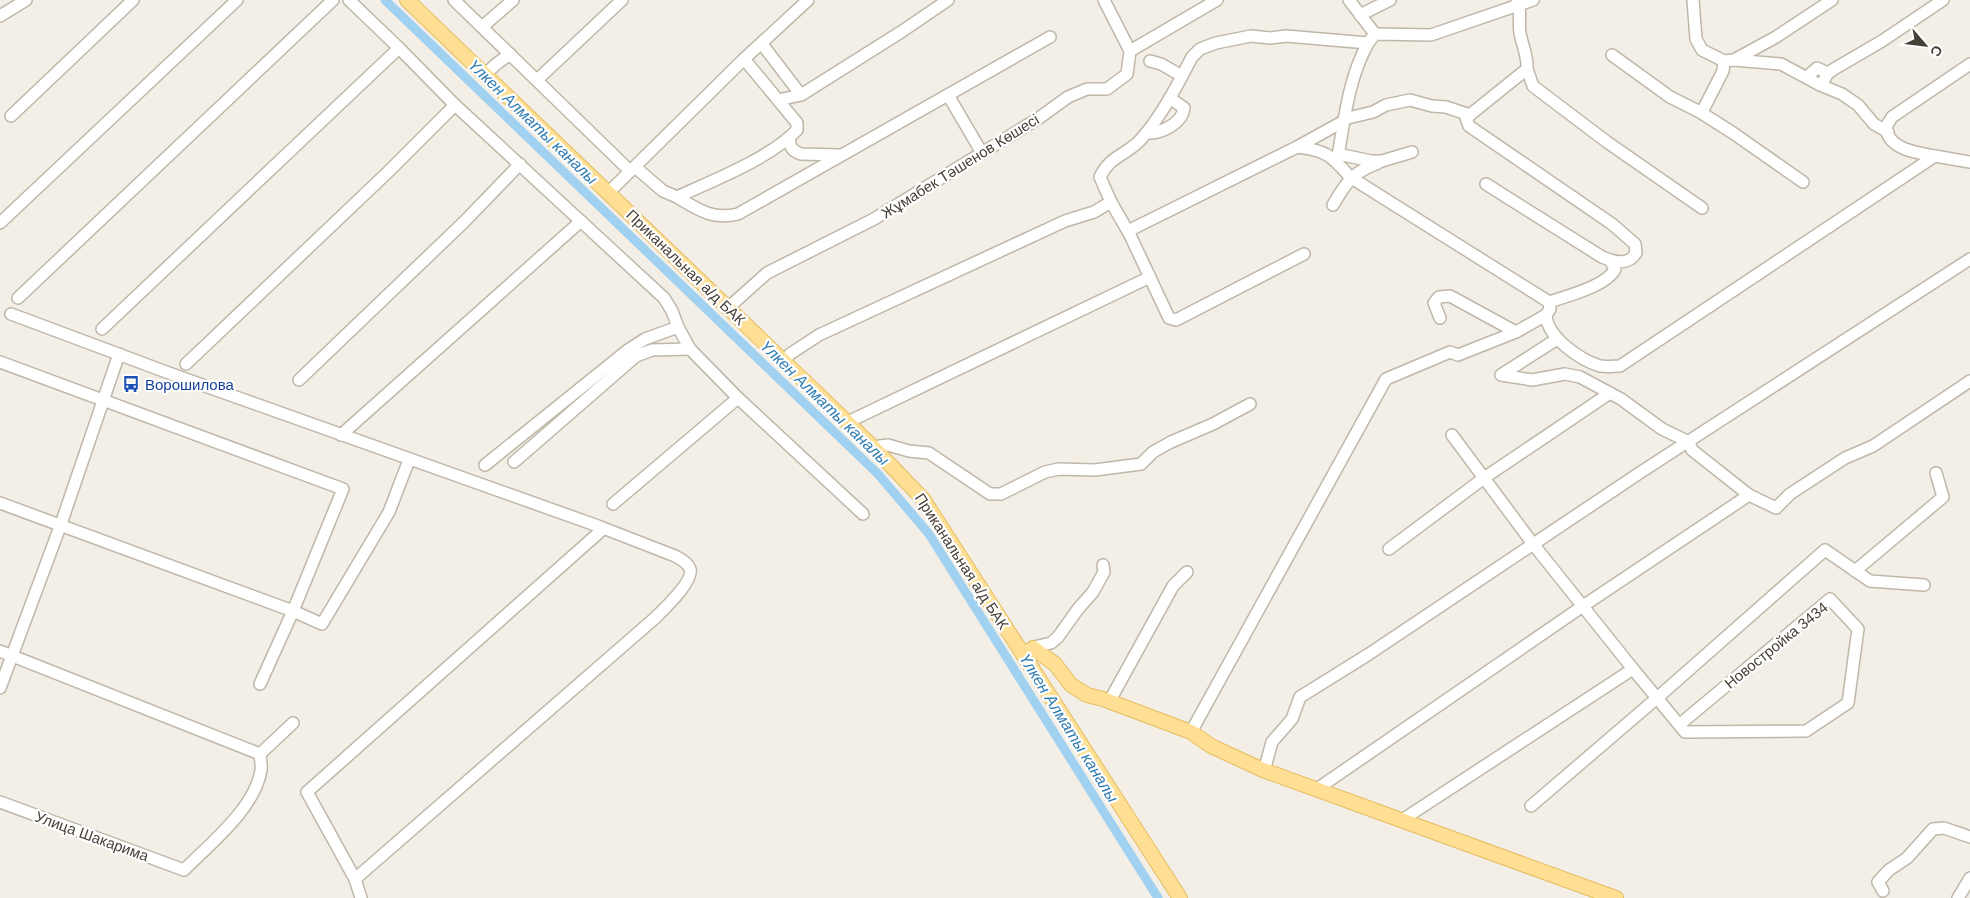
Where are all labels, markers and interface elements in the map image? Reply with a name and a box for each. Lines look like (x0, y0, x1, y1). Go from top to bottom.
north arrow (1900, 20, 1950, 70)
text: С (1927, 43, 1946, 59)
water label: Үлкен Алматы каналы (465, 56, 601, 188)
street label: Жұмабек Тәшенов Көшесі (878, 110, 1042, 222)
street label: Приканальная а/д БАК (623, 206, 749, 328)
water label: Үлкен Алматы каналы (757, 337, 893, 469)
bus stop icon: Ворошилова (121, 374, 141, 394)
place label: Ворошилова (145, 376, 235, 393)
street label: Приканальная а/д БАК (912, 490, 1012, 632)
street label: Новостройка 3434 (1721, 598, 1831, 692)
water label: Үлкен Алматы каналы (1016, 651, 1122, 805)
street label: Улица Шакарима (33, 808, 152, 865)

